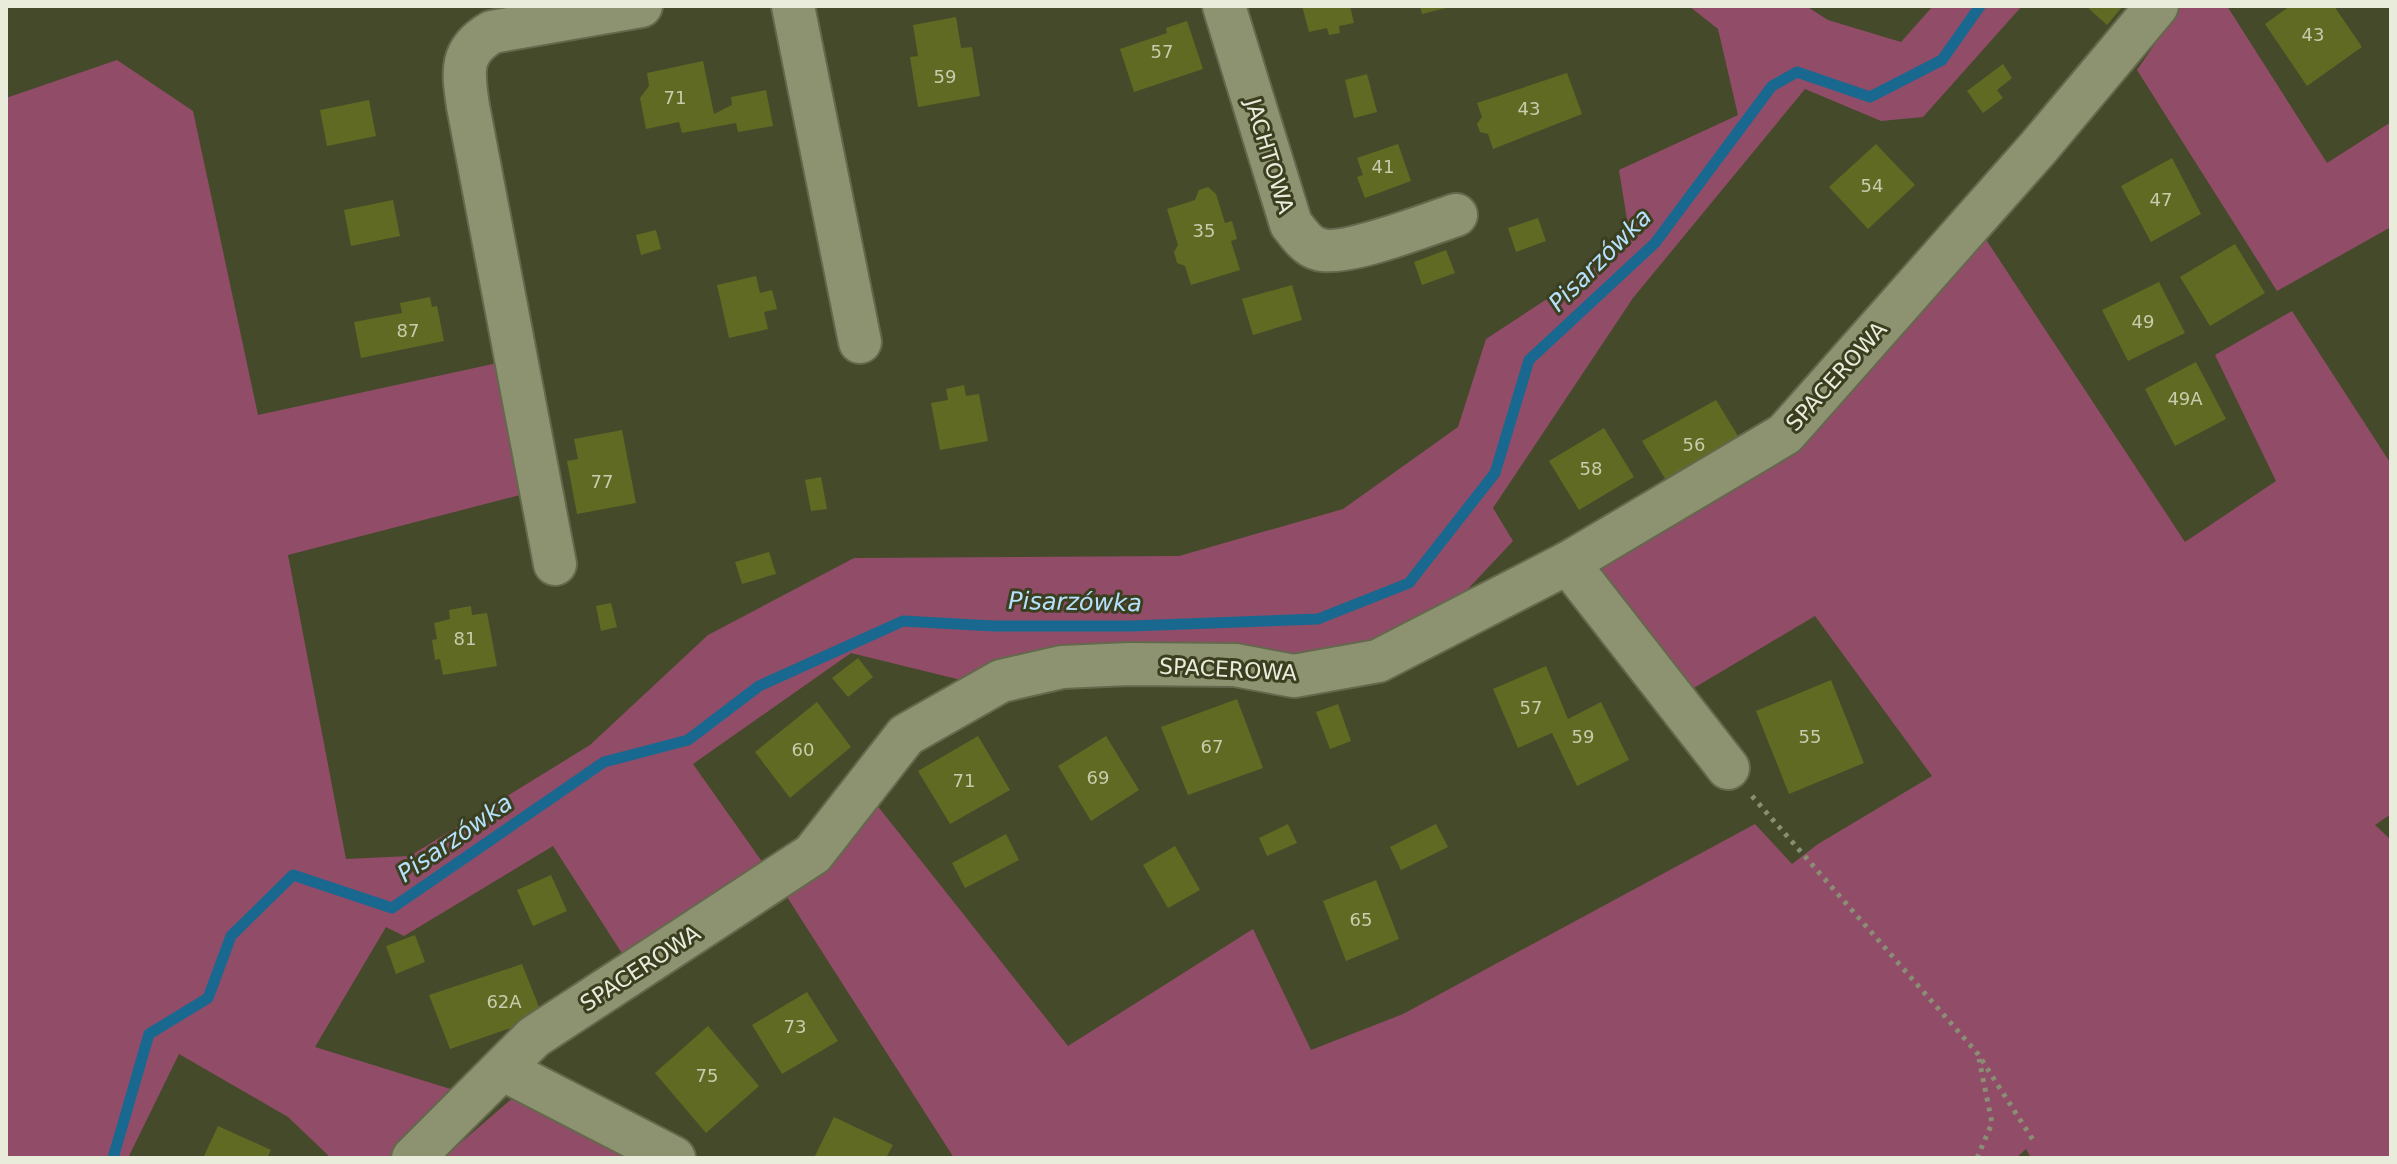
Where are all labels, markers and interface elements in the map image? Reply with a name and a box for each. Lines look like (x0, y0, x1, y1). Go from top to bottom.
house number: 43 (2302, 24, 2324, 45)
house number: 57 (1151, 41, 1173, 62)
house number: 59 (934, 66, 956, 87)
house number: 71 (664, 87, 686, 108)
street label: JACHTOWA (1240, 94, 1299, 217)
house number: 43 (1518, 98, 1540, 119)
house number: 41 (1372, 156, 1394, 177)
house number: 54 (1861, 175, 1883, 196)
house number: 47 (2150, 189, 2172, 210)
water label: Pisarzówka (1543, 203, 1657, 317)
house number: 35 (1193, 220, 1215, 241)
house number: 49 (2132, 311, 2154, 332)
street label: SPACEROWA (1781, 317, 1892, 436)
house number: 87 (397, 320, 419, 341)
house number: 49A (2167, 388, 2203, 409)
house number: 56 (1683, 434, 1705, 455)
house number: 58 (1580, 458, 1602, 479)
house number: 77 (591, 471, 613, 492)
water label: Pisarzówka (1008, 587, 1142, 617)
house number: 81 (454, 628, 476, 649)
street label: SPACEROWA (1158, 653, 1298, 686)
house number: 57 (1520, 697, 1542, 718)
house number: 59 (1572, 726, 1594, 747)
house number: 55 (1799, 726, 1821, 747)
house number: 67 (1201, 736, 1223, 757)
house number: 60 (792, 739, 814, 760)
house number: 69 (1087, 767, 1109, 788)
house number: 71 (953, 770, 975, 791)
water label: Pisarzówka (392, 788, 518, 888)
house number: 65 (1350, 909, 1372, 930)
street label: SPACEROWA (576, 920, 705, 1016)
house number: 62A (486, 991, 522, 1012)
house number: 73 (784, 1016, 806, 1037)
house number: 75 (696, 1065, 718, 1086)

